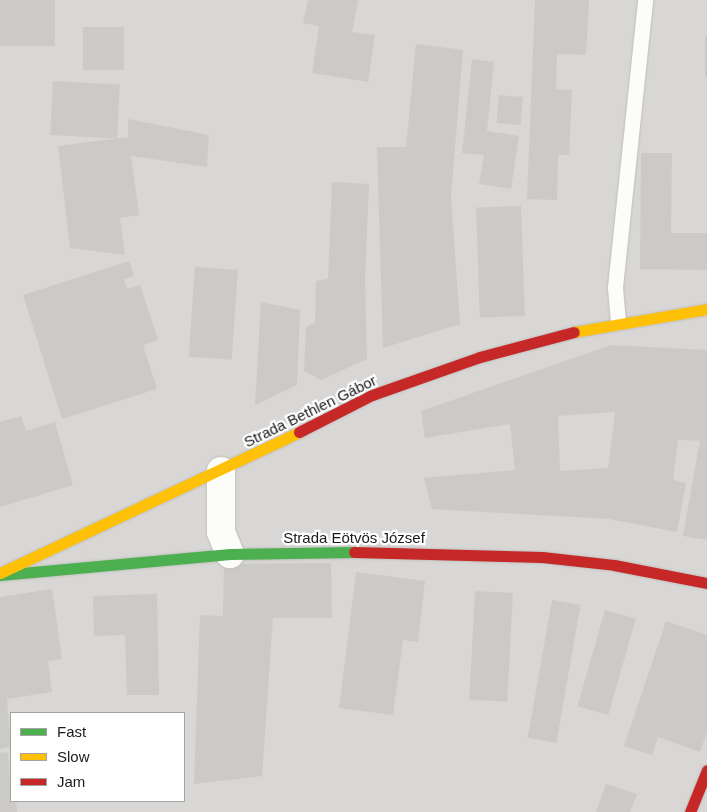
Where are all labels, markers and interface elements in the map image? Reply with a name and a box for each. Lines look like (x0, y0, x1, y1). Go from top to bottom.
street label: Strada Bethlen Gábor (241, 371, 379, 451)
street label: Strada Eötvös József (283, 529, 425, 547)
legend (10, 712, 185, 802)
text: Fast (57, 723, 86, 740)
text: Slow (57, 748, 90, 765)
text: Jam (57, 773, 85, 790)

